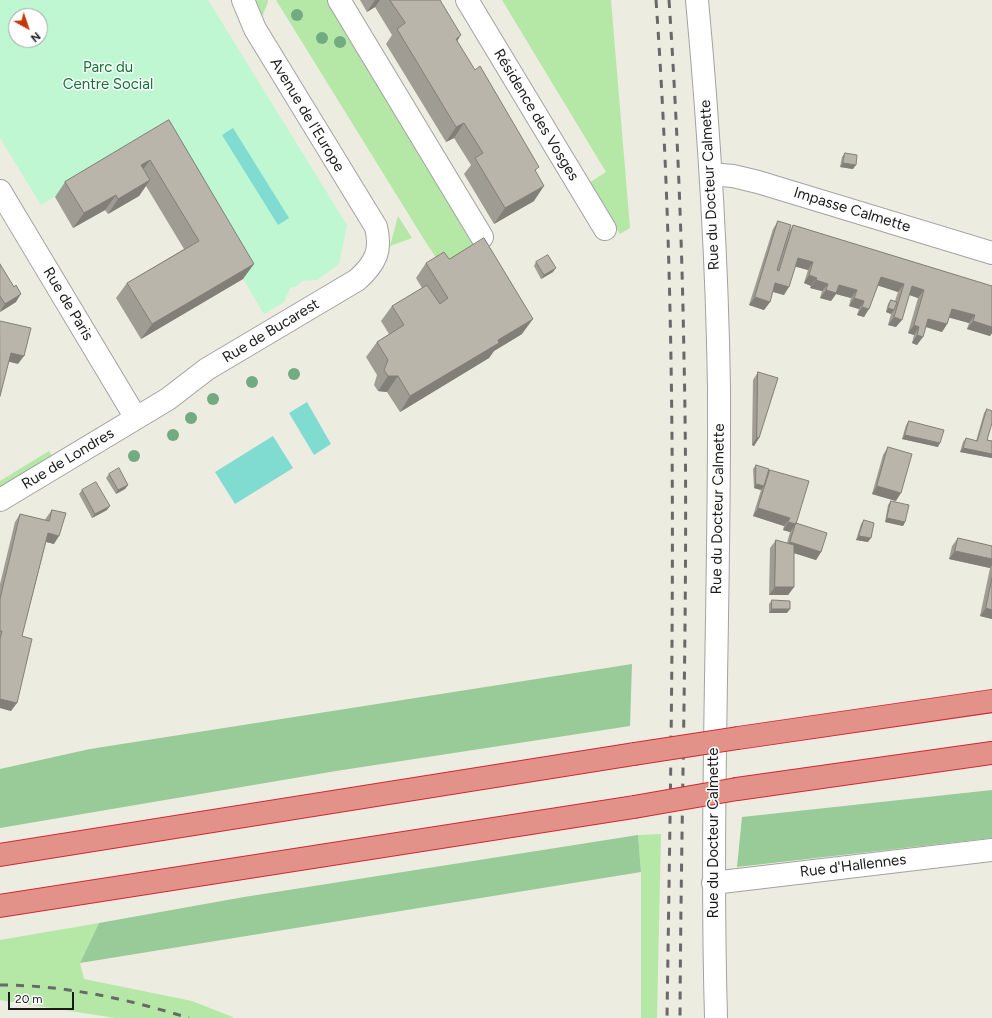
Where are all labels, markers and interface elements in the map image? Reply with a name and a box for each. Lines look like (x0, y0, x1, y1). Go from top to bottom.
north arrow (8, 8, 48, 48)
text: N (28, 29, 43, 45)
street label: Résidence des Vosges (490, 46, 582, 184)
street label: Avenue de l'Europe (266, 55, 348, 175)
park label: Parc du Centre Social (63, 59, 153, 94)
street label: Rue du Docteur Calmette (697, 99, 723, 271)
street label: Impasse Calmette (791, 184, 913, 236)
street label: Rue de Paris (39, 264, 97, 344)
street label: Rue de Bucarest (219, 295, 323, 367)
street label: Rue du Docteur Calmette (708, 423, 728, 595)
street label: Rue de Londres (19, 424, 117, 494)
street label: Rue du Docteur Calmette (705, 748, 723, 918)
street label: Rue d'Hallennes (799, 851, 907, 881)
scale bar (10, 984, 76, 1010)
text: 20 m (15, 992, 43, 1006)

